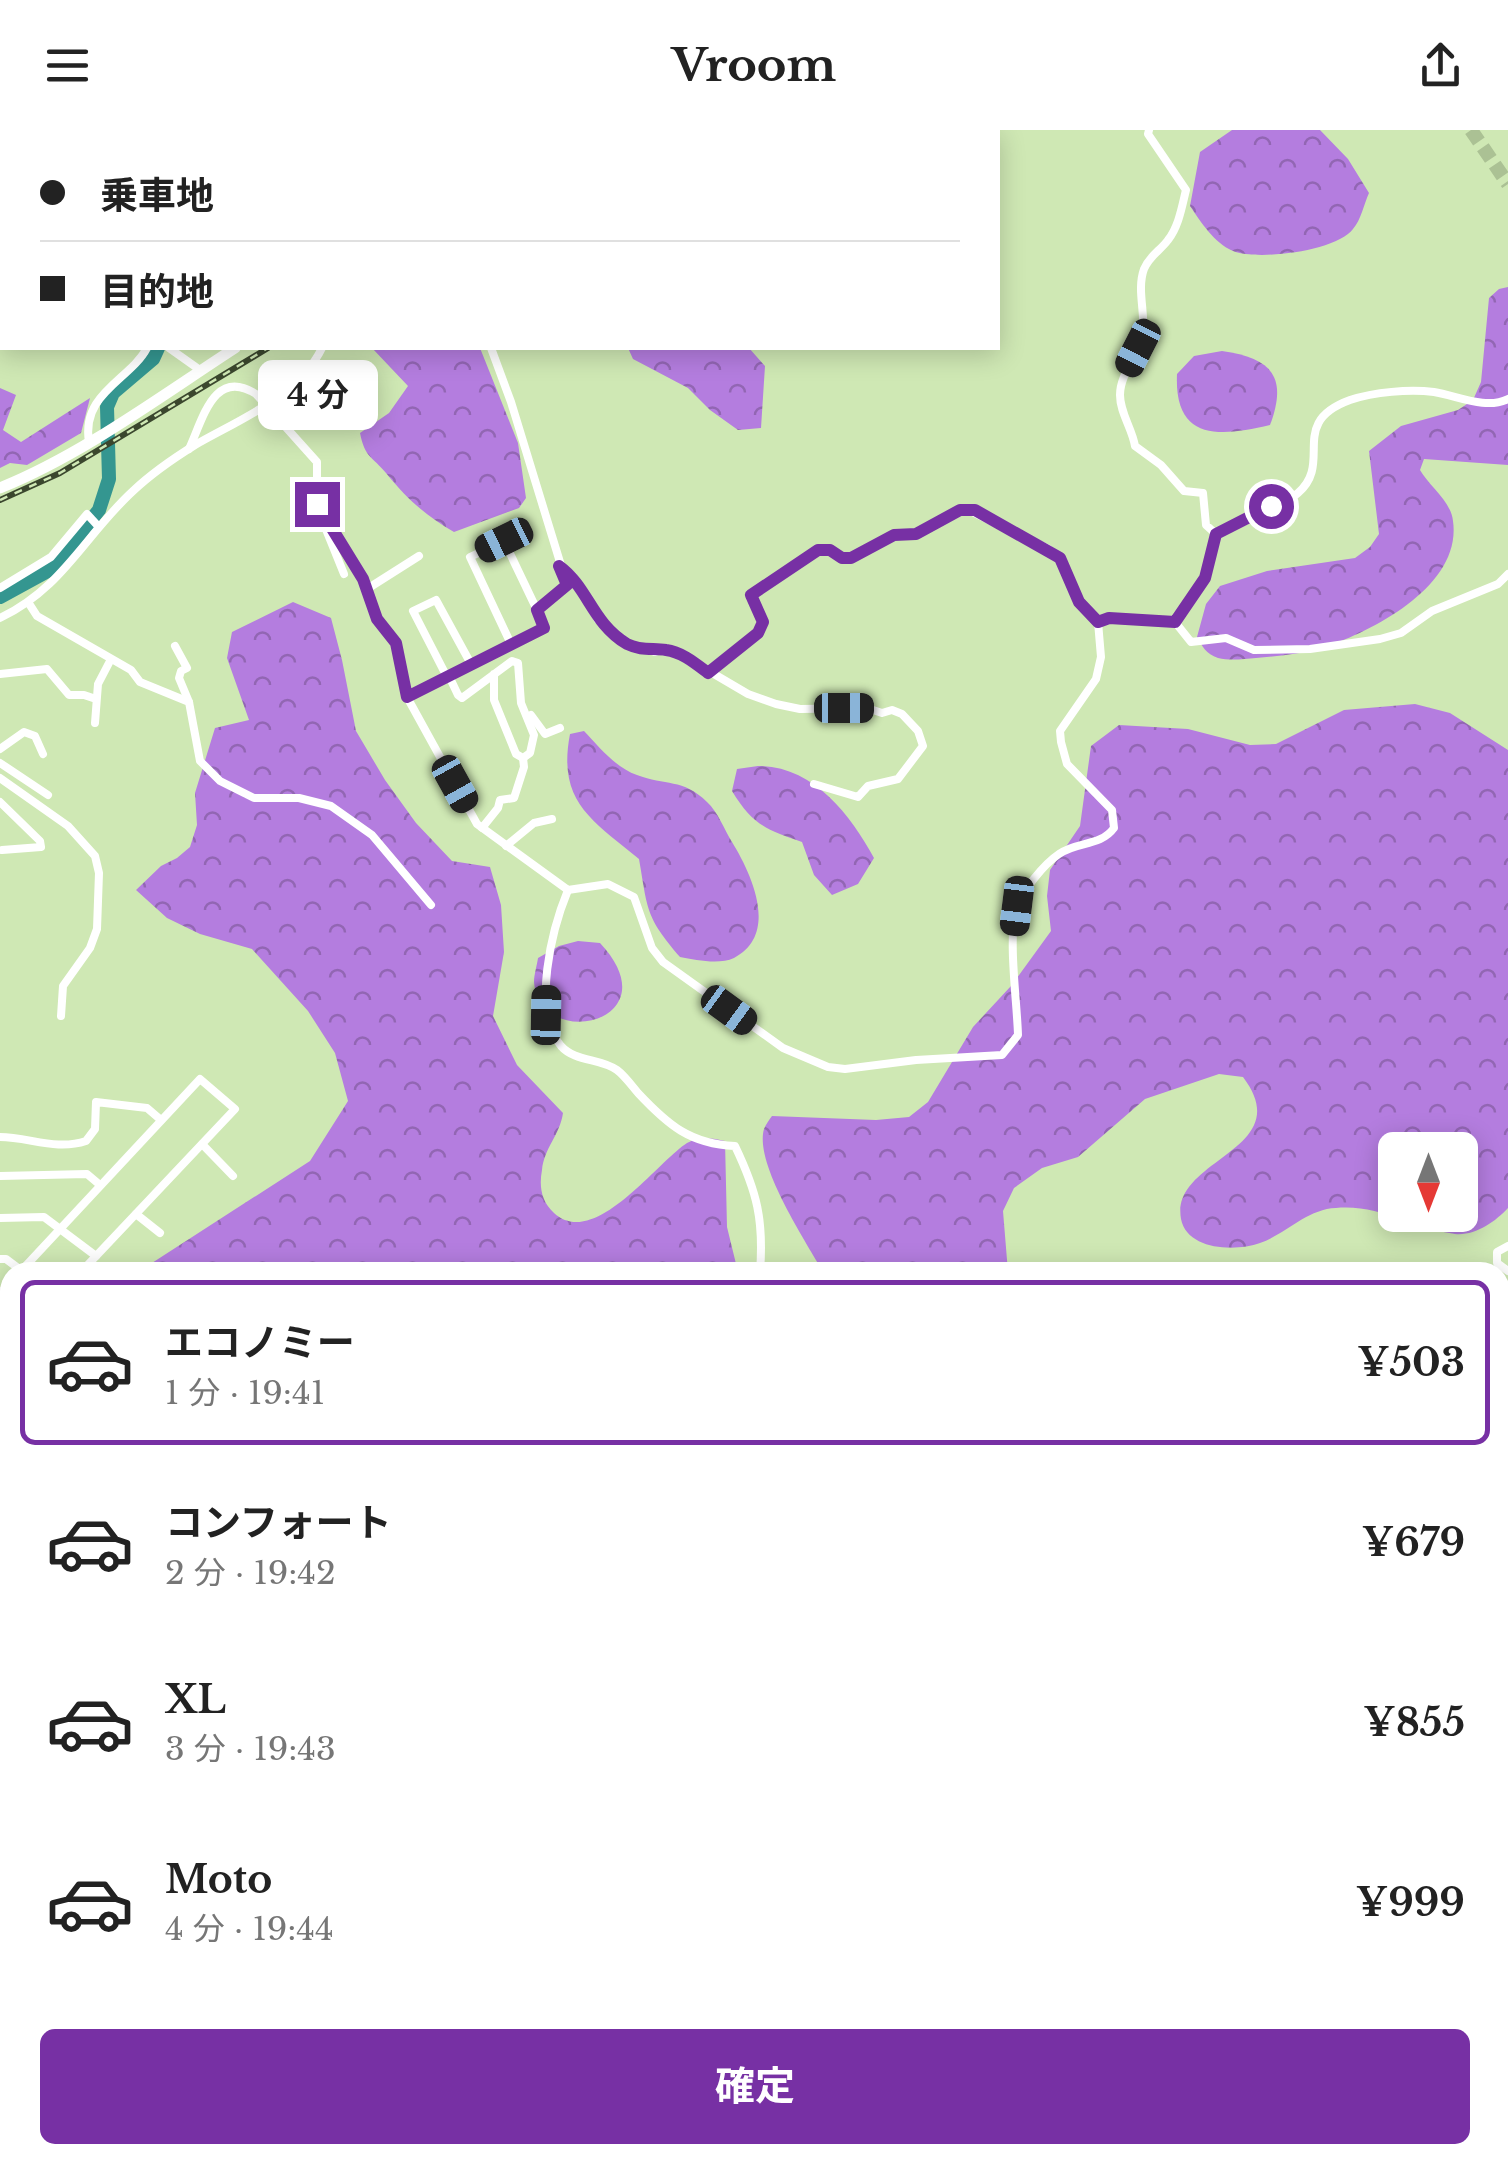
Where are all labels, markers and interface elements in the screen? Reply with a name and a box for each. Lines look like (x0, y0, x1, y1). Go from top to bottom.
text: Vroom (672, 37, 836, 93)
icon: menu (40, 38, 95, 93)
icon: share (1413, 38, 1468, 93)
text: 乗車地 (100, 172, 214, 219)
text: 目的地 (100, 268, 214, 315)
car (1111, 314, 1165, 382)
callout: 4 分 (257, 359, 377, 429)
text: 4 分 (287, 375, 349, 415)
route end (295, 482, 340, 527)
route start (1249, 484, 1294, 529)
car (470, 513, 538, 567)
car (814, 693, 874, 723)
car (427, 750, 483, 818)
car (998, 874, 1036, 938)
car (696, 980, 762, 1040)
car (530, 985, 562, 1045)
north arrow (1378, 1132, 1478, 1232)
map controls (1378, 1132, 1478, 1232)
icon: car (45, 1318, 135, 1408)
text: エコノミー (165, 1319, 355, 1366)
text: ¥503 (1357, 1339, 1465, 1386)
text: 1 分 · 19:41 (165, 1373, 325, 1413)
icon: car (45, 1498, 135, 1588)
text: コンフォート (165, 1499, 392, 1546)
text: ¥679 (1362, 1519, 1465, 1566)
text: 2 分 · 19:42 (165, 1553, 336, 1593)
text: XL (165, 1676, 226, 1723)
icon: car (45, 1678, 135, 1768)
text: ¥855 (1363, 1699, 1465, 1746)
text: 3 分 · 19:43 (165, 1729, 336, 1769)
text: Moto (165, 1856, 272, 1903)
icon: car (45, 1858, 135, 1948)
text: ¥999 (1356, 1879, 1465, 1926)
text: 4 分 · 19:44 (165, 1909, 334, 1949)
button: 確定 (40, 2029, 1470, 2144)

